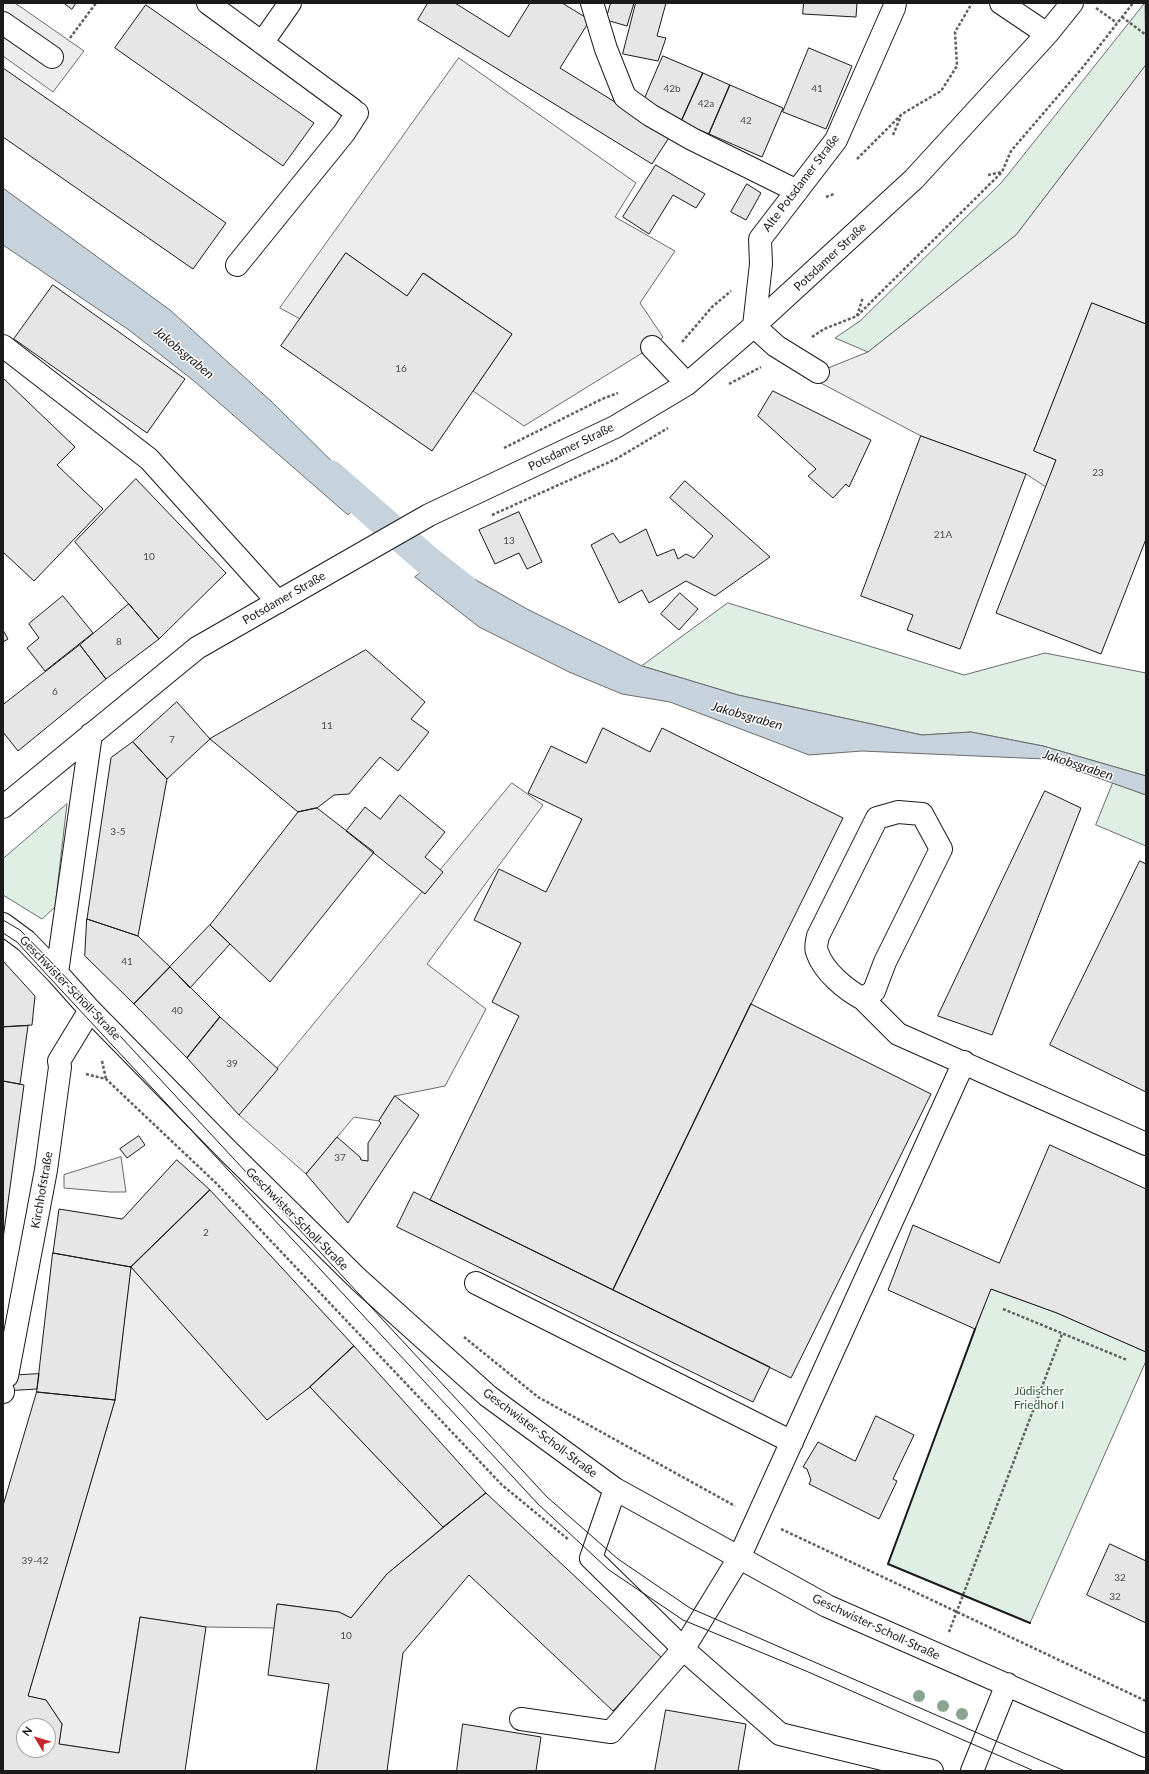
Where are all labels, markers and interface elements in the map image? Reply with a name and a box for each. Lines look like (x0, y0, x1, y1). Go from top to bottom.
house number: 42b (663, 83, 681, 95)
house number: 41 (811, 83, 823, 95)
house number: 42a (698, 98, 714, 110)
house number: 42 (740, 115, 752, 127)
street label: Alte Potsdamer Straße (760, 132, 842, 234)
street label: Potsdamer Straße (791, 220, 869, 294)
water label: Jakobsgraben (151, 323, 217, 383)
house number: 16 (395, 363, 407, 375)
street label: Potsdamer Straße (526, 420, 616, 474)
house number: 23 (1092, 467, 1104, 479)
house number: 21A (934, 529, 952, 541)
house number: 13 (503, 535, 515, 547)
house number: 10 (143, 551, 155, 563)
street label: Potsdamer Straße (240, 568, 328, 628)
house number: 8 (116, 636, 122, 648)
house number: 6 (52, 686, 58, 698)
water label: Jakobsgraben (710, 698, 784, 734)
house number: 11 (321, 720, 333, 732)
house number: 7 (169, 734, 175, 746)
water label: Jakobsgraben (1041, 746, 1115, 784)
house number: 3-5 (110, 826, 126, 838)
street label: Geschwister-Scholl-Straße (16, 933, 124, 1043)
house number: 41 (121, 956, 133, 968)
house number: 40 (171, 1005, 183, 1017)
house number: 39 (226, 1058, 238, 1070)
street label: Kirchhofstraße (28, 1150, 56, 1230)
house number: 37 (334, 1152, 346, 1164)
street label: Geschwister-Scholl-Straße (243, 1165, 351, 1273)
house number: 2 (203, 1227, 209, 1239)
park label: Jüdischer Friedhof I (1014, 1384, 1064, 1412)
street label: Geschwister-Scholl-Straße (480, 1385, 600, 1481)
house number: 39-42 (22, 1555, 48, 1567)
house number: 32 (1114, 1572, 1126, 1584)
street label: Geschwister-Scholl-Straße (810, 1591, 942, 1663)
house number: 32 (1109, 1591, 1121, 1603)
house number: 10 (340, 1630, 352, 1642)
north arrow (16, 1718, 56, 1758)
text: N (19, 1724, 35, 1738)

